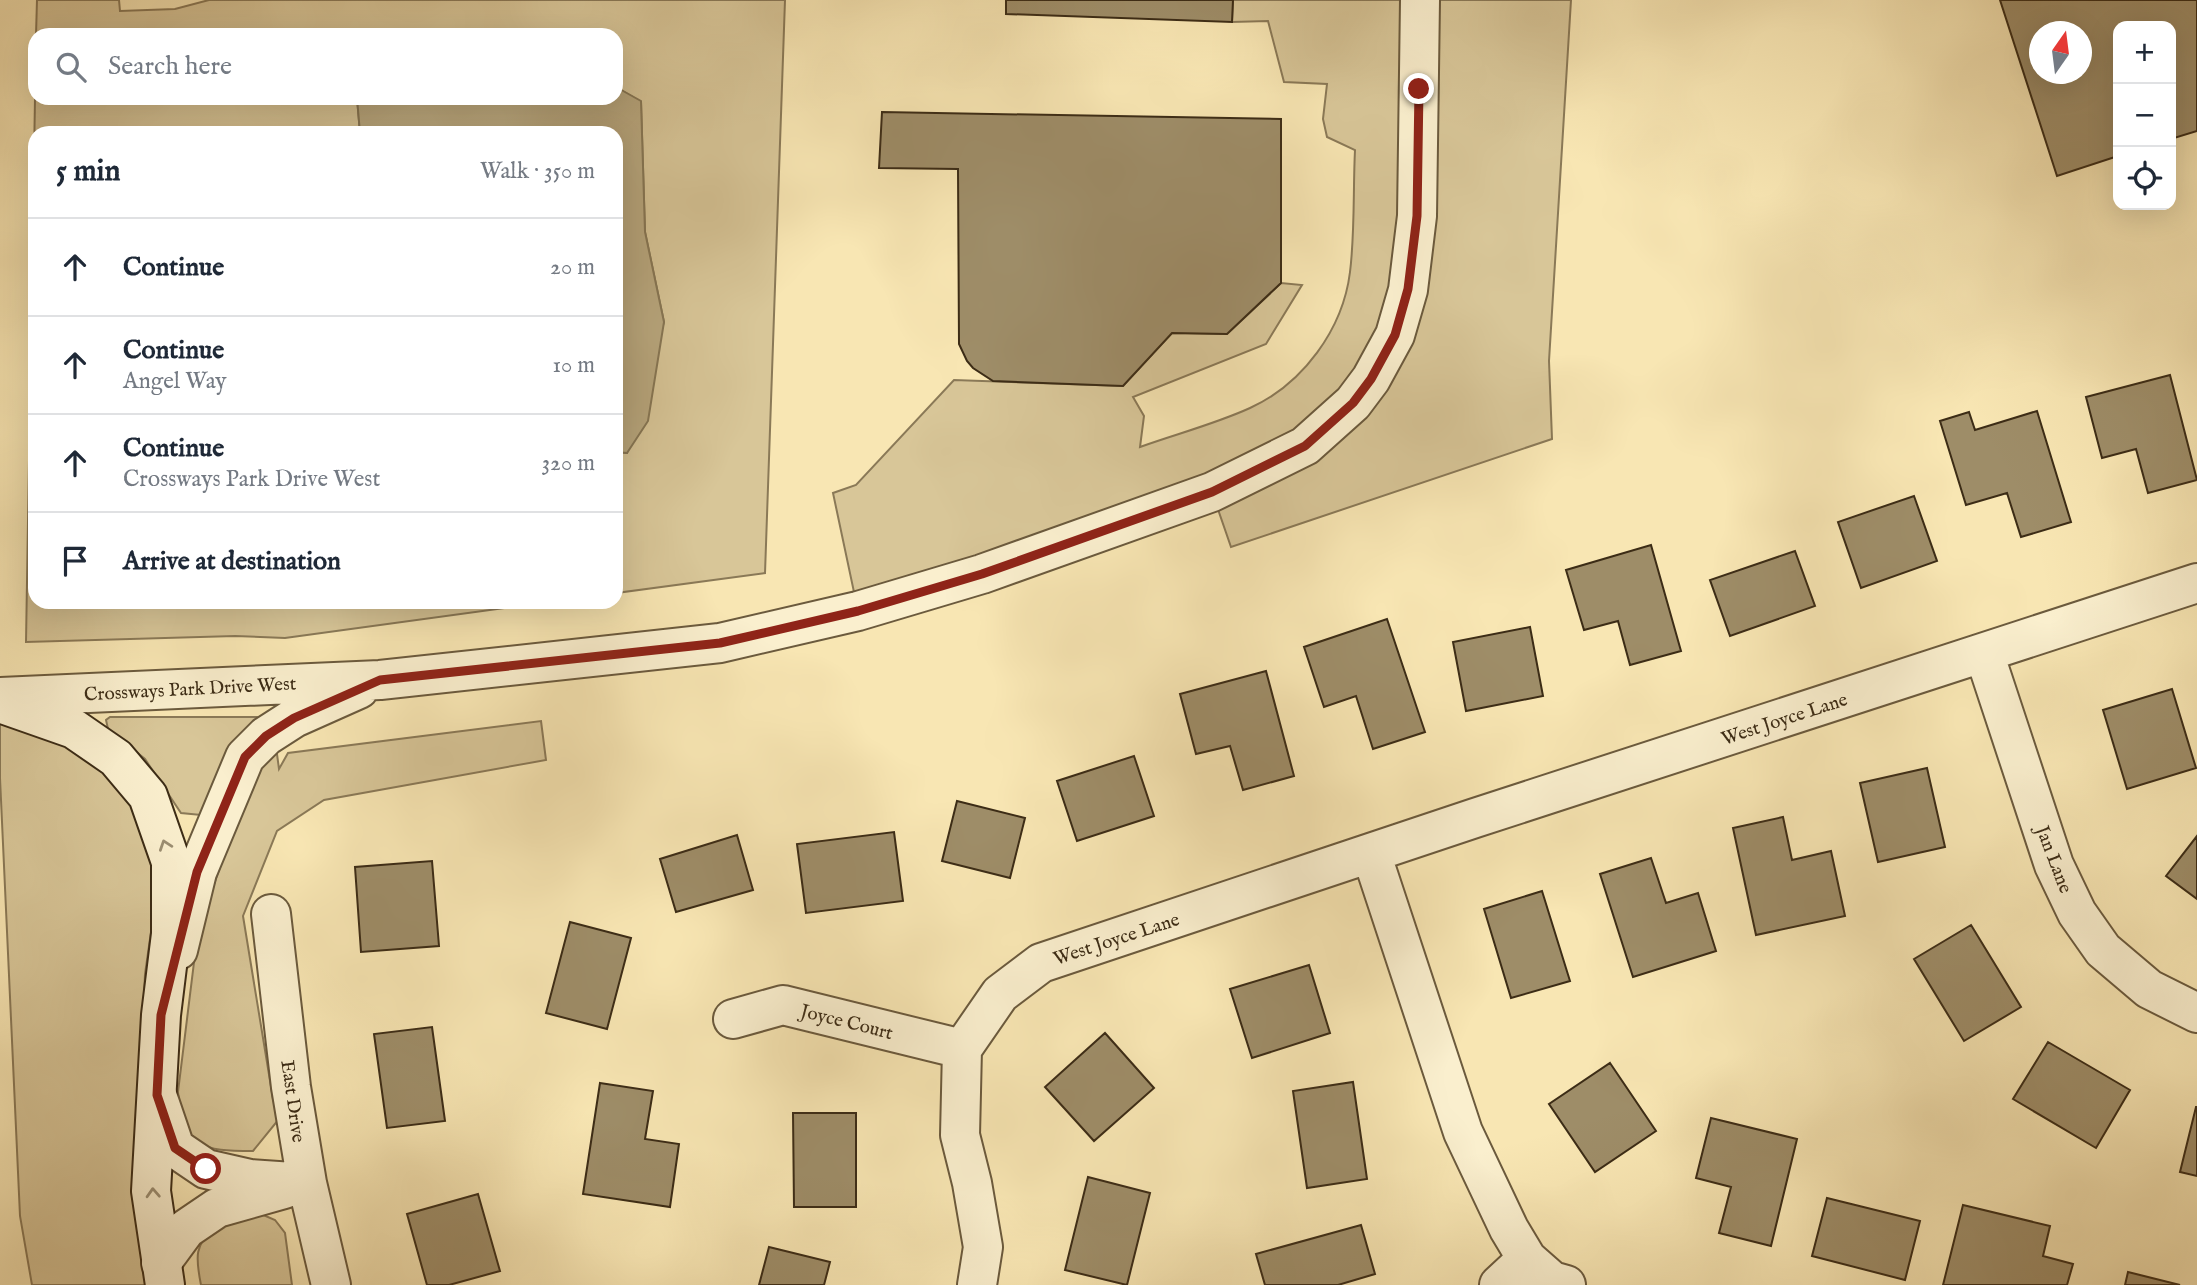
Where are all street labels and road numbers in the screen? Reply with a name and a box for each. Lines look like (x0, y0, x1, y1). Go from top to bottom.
street label: Crossways Park Drive West (83, 672, 297, 708)
street label: West Joyce Lane (1718, 688, 1851, 752)
street label: Jan Lane (2029, 821, 2077, 897)
street label: West Joyce Lane (1050, 908, 1183, 972)
street label: Joyce Court (796, 999, 896, 1046)
street label: East Drive (274, 1059, 310, 1144)

